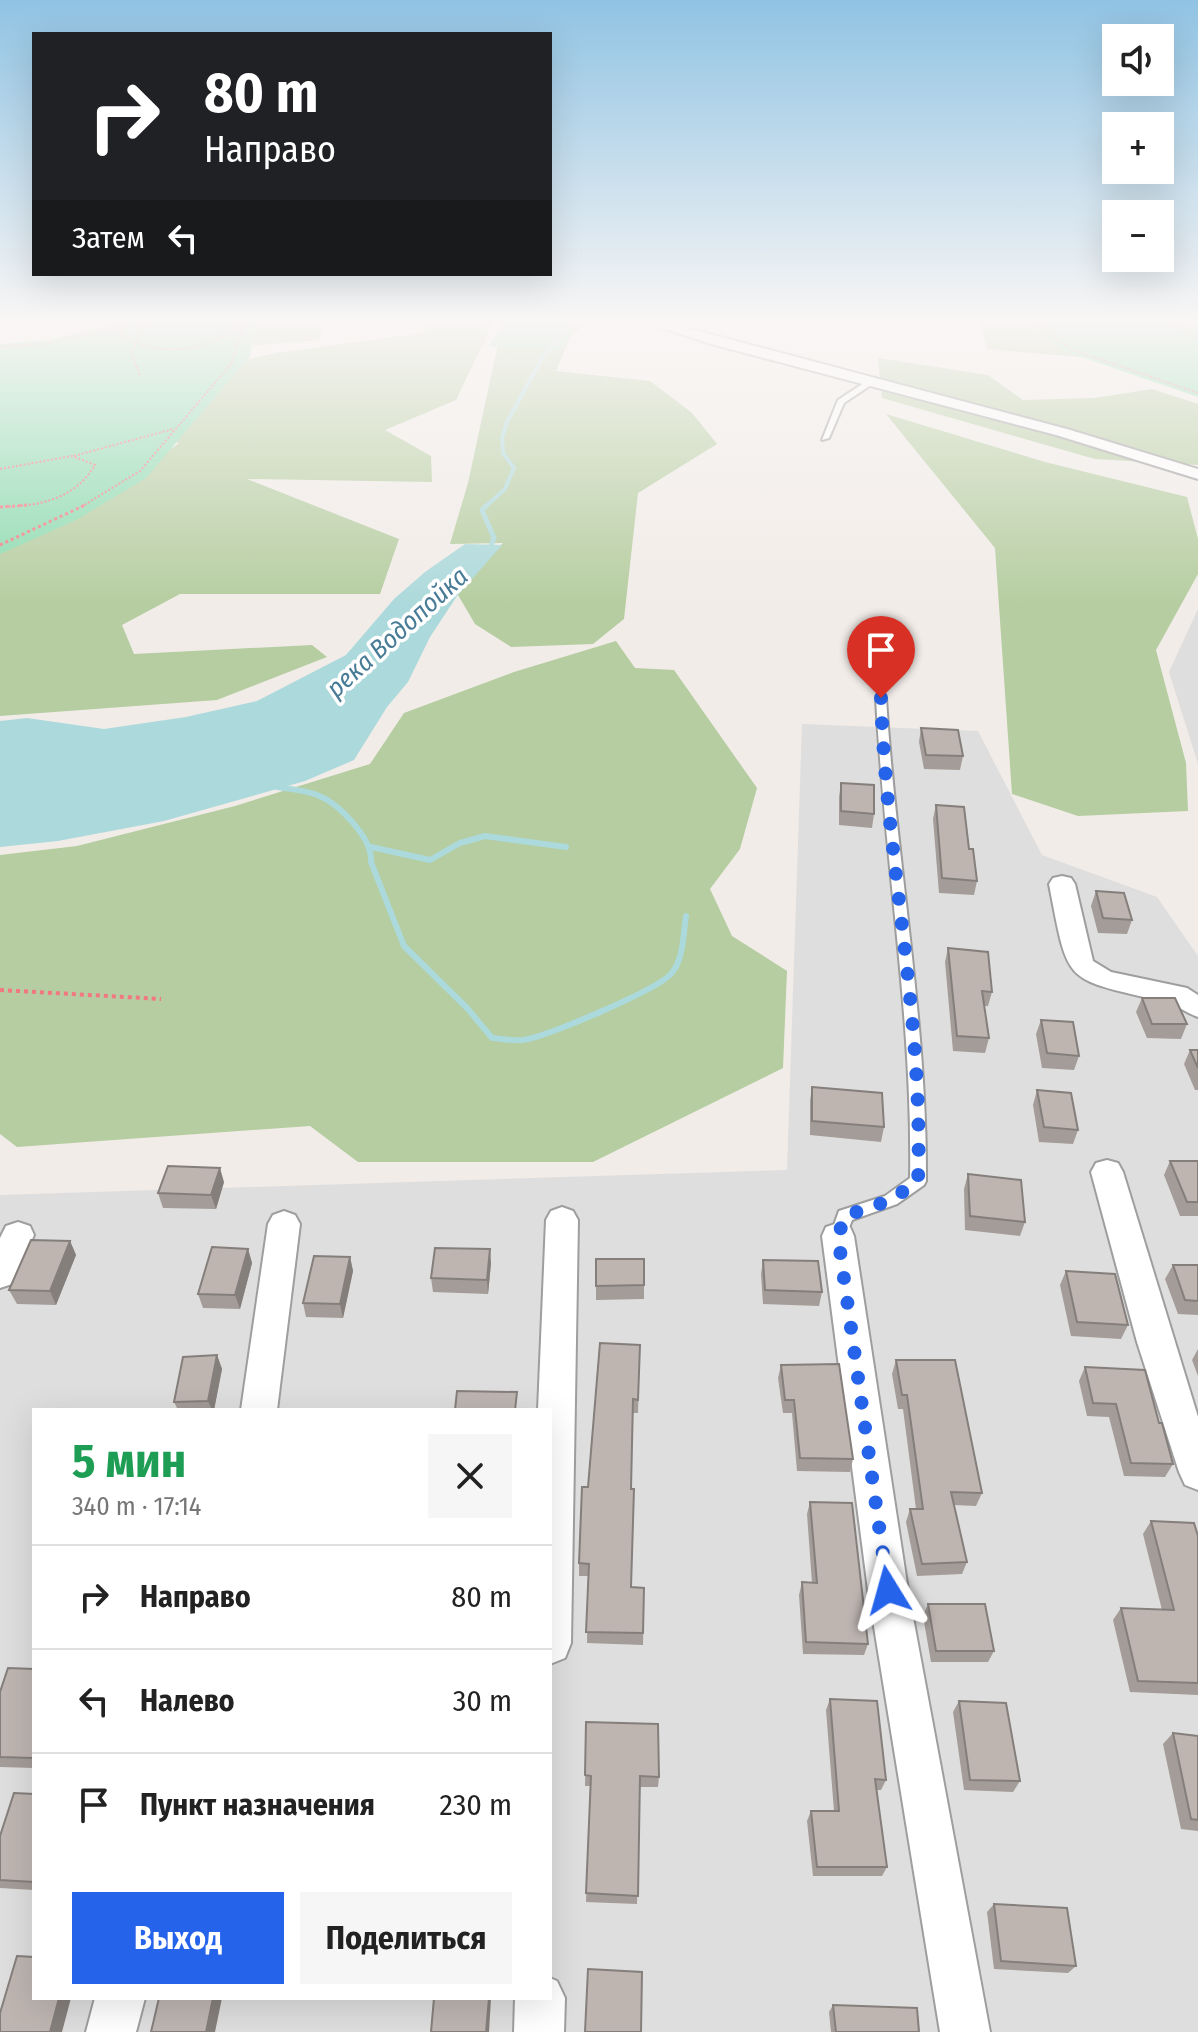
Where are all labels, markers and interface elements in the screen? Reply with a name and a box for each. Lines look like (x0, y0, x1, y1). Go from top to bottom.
map controls (1102, 24, 1174, 272)
button: sound (1102, 24, 1174, 96)
text: 80 m (204, 60, 319, 127)
icon: right (72, 64, 176, 168)
button: + (1102, 112, 1174, 184)
text: Направо (204, 128, 336, 172)
button: − (1102, 200, 1174, 272)
icon: left (161, 216, 205, 260)
text: Затем (72, 220, 145, 256)
water label: река Водопойка (320, 561, 474, 704)
pin (847, 616, 915, 698)
icon: arrive (859, 628, 903, 672)
text: 5 мин (72, 1432, 186, 1490)
button: close (428, 1434, 512, 1518)
text: 340 m · 17:14 (72, 1491, 201, 1522)
position arrow (846, 1548, 930, 1632)
icon: right (72, 1575, 116, 1619)
text: Направо (140, 1579, 251, 1615)
text: 80 m (451, 1579, 512, 1615)
icon: left (72, 1679, 116, 1723)
text: Налево (140, 1683, 235, 1719)
text: 30 m (453, 1683, 512, 1719)
icon: arrive (72, 1783, 116, 1827)
text: Пункт назначения (140, 1787, 375, 1823)
text: 230 m (440, 1787, 512, 1823)
button: Выход (72, 1892, 284, 1984)
button: Поделиться (300, 1892, 512, 1984)

